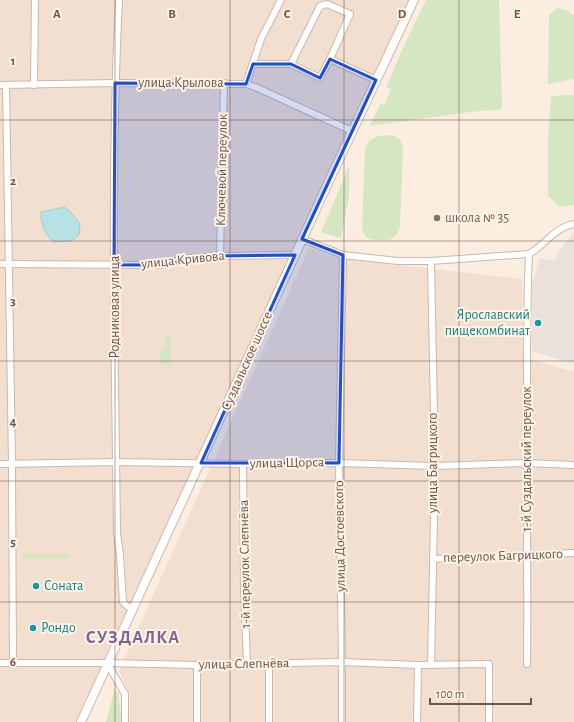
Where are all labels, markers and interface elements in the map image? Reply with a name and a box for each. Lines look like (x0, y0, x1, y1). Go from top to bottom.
text: A (53, 8, 61, 21)
text: B (168, 8, 176, 21)
text: C (284, 8, 291, 21)
text: D (398, 8, 407, 21)
text: E (514, 8, 521, 21)
text: 1 (11, 55, 15, 68)
street label: улица Крылова (137, 76, 224, 90)
street label: Ключевой переулок (214, 113, 230, 226)
text: 2 (10, 175, 16, 188)
place label: школа № 35 (445, 211, 509, 225)
marker: школа № 35 (432, 213, 442, 223)
street label: улица Кривова (140, 249, 226, 271)
street label: Родниковая улица (108, 255, 122, 358)
text: 3 (10, 295, 16, 308)
place label: Ярославский пищекомбинат (445, 308, 531, 338)
street label: Суздальское шоссе (219, 309, 275, 413)
marker: Ярославский пищекомбинат (533, 318, 543, 328)
street label: 1-й Суздальский переулок (520, 386, 534, 532)
street label: улица Багрицкого (426, 412, 440, 514)
text: 4 (10, 416, 17, 429)
street label: улица Щорса (249, 455, 325, 471)
street label: улица Достоевского (332, 480, 348, 593)
street label: 1-й переулок Слепнёва (237, 499, 253, 628)
text: 5 (10, 536, 16, 549)
street label: переулок Багрицкого (443, 547, 563, 565)
place label: Соната (44, 579, 84, 593)
marker: Соната (31, 581, 41, 591)
place label: Рондо (41, 621, 76, 635)
marker: Рондо (28, 623, 38, 633)
district label: СУЗДАЛКА (86, 629, 180, 647)
text: 6 (10, 656, 16, 669)
street label: улица Слепнёва (198, 656, 290, 672)
scale bar (430, 680, 531, 706)
text: 100 m (436, 688, 464, 700)

